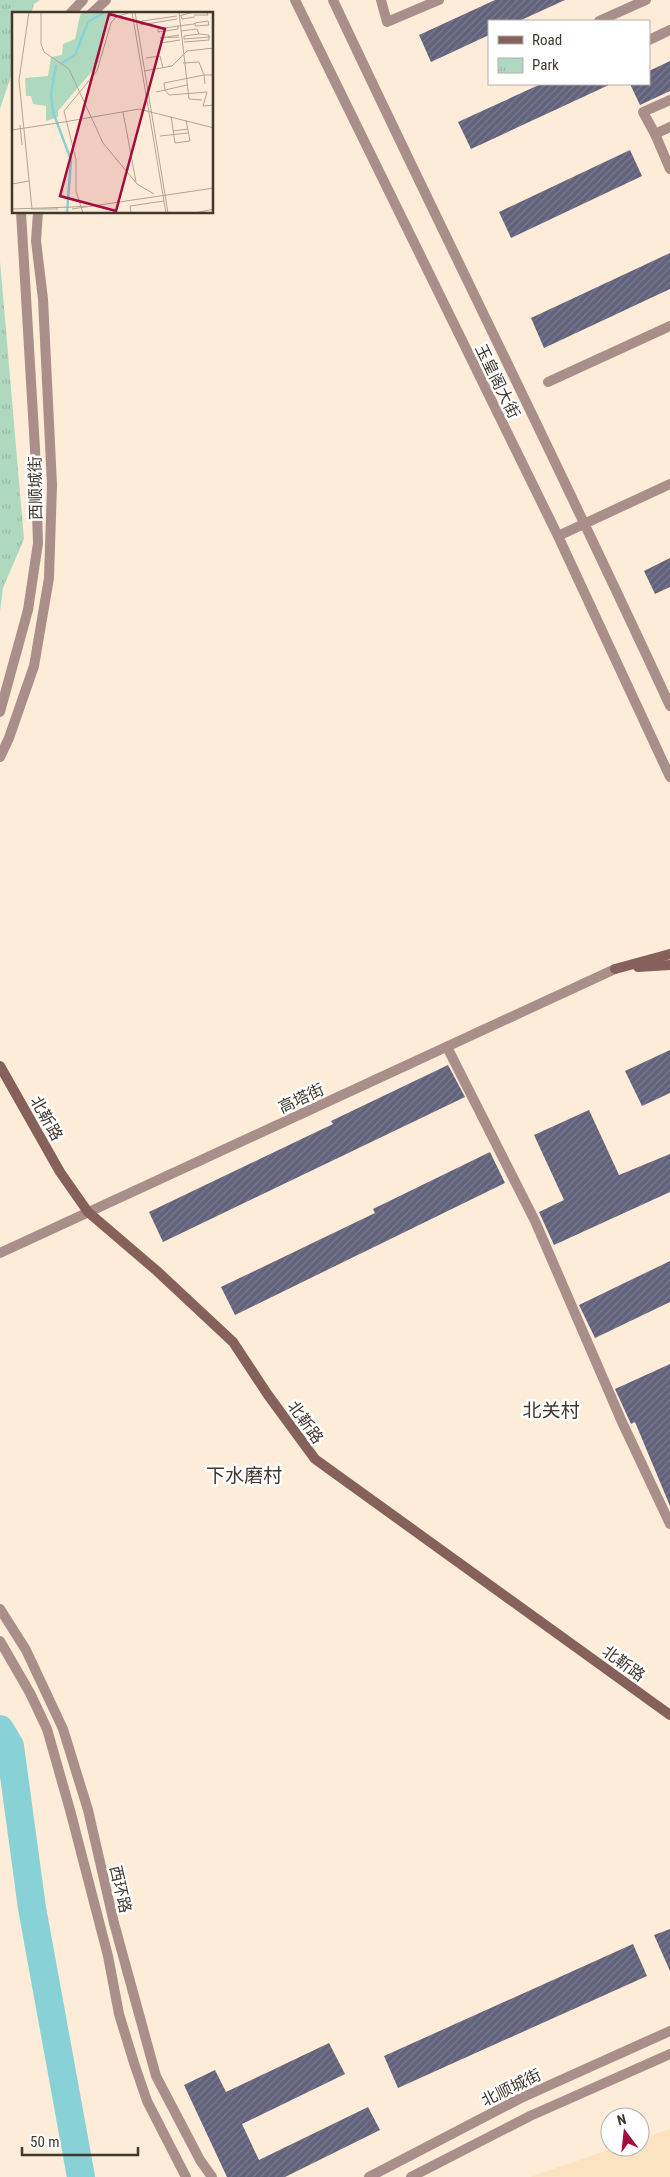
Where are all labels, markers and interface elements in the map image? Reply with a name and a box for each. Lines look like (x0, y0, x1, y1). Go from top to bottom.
inset map (12, 12, 214, 214)
legend (488, 20, 650, 85)
text: Road (532, 31, 562, 49)
text: Park (532, 56, 559, 74)
street label: 玉皇阁大街 (471, 341, 524, 421)
street label: 西顺城街 (25, 456, 46, 520)
street label: 高塔街 (275, 1080, 327, 1117)
street label: 北靳路 (27, 1093, 67, 1144)
street label: 北靳路 (284, 1397, 327, 1447)
district label: 北关村 (522, 1399, 580, 1422)
district label: 下水磨村 (206, 1464, 282, 1487)
street label: 北靳路 (599, 1642, 649, 1685)
street label: 西环路 (106, 1864, 135, 1915)
street label: 北顺城街 (478, 2065, 544, 2110)
north arrow (600, 2107, 650, 2157)
text: N (615, 2111, 628, 2128)
scale bar (22, 2124, 139, 2156)
text: 50 m (30, 2133, 60, 2151)

